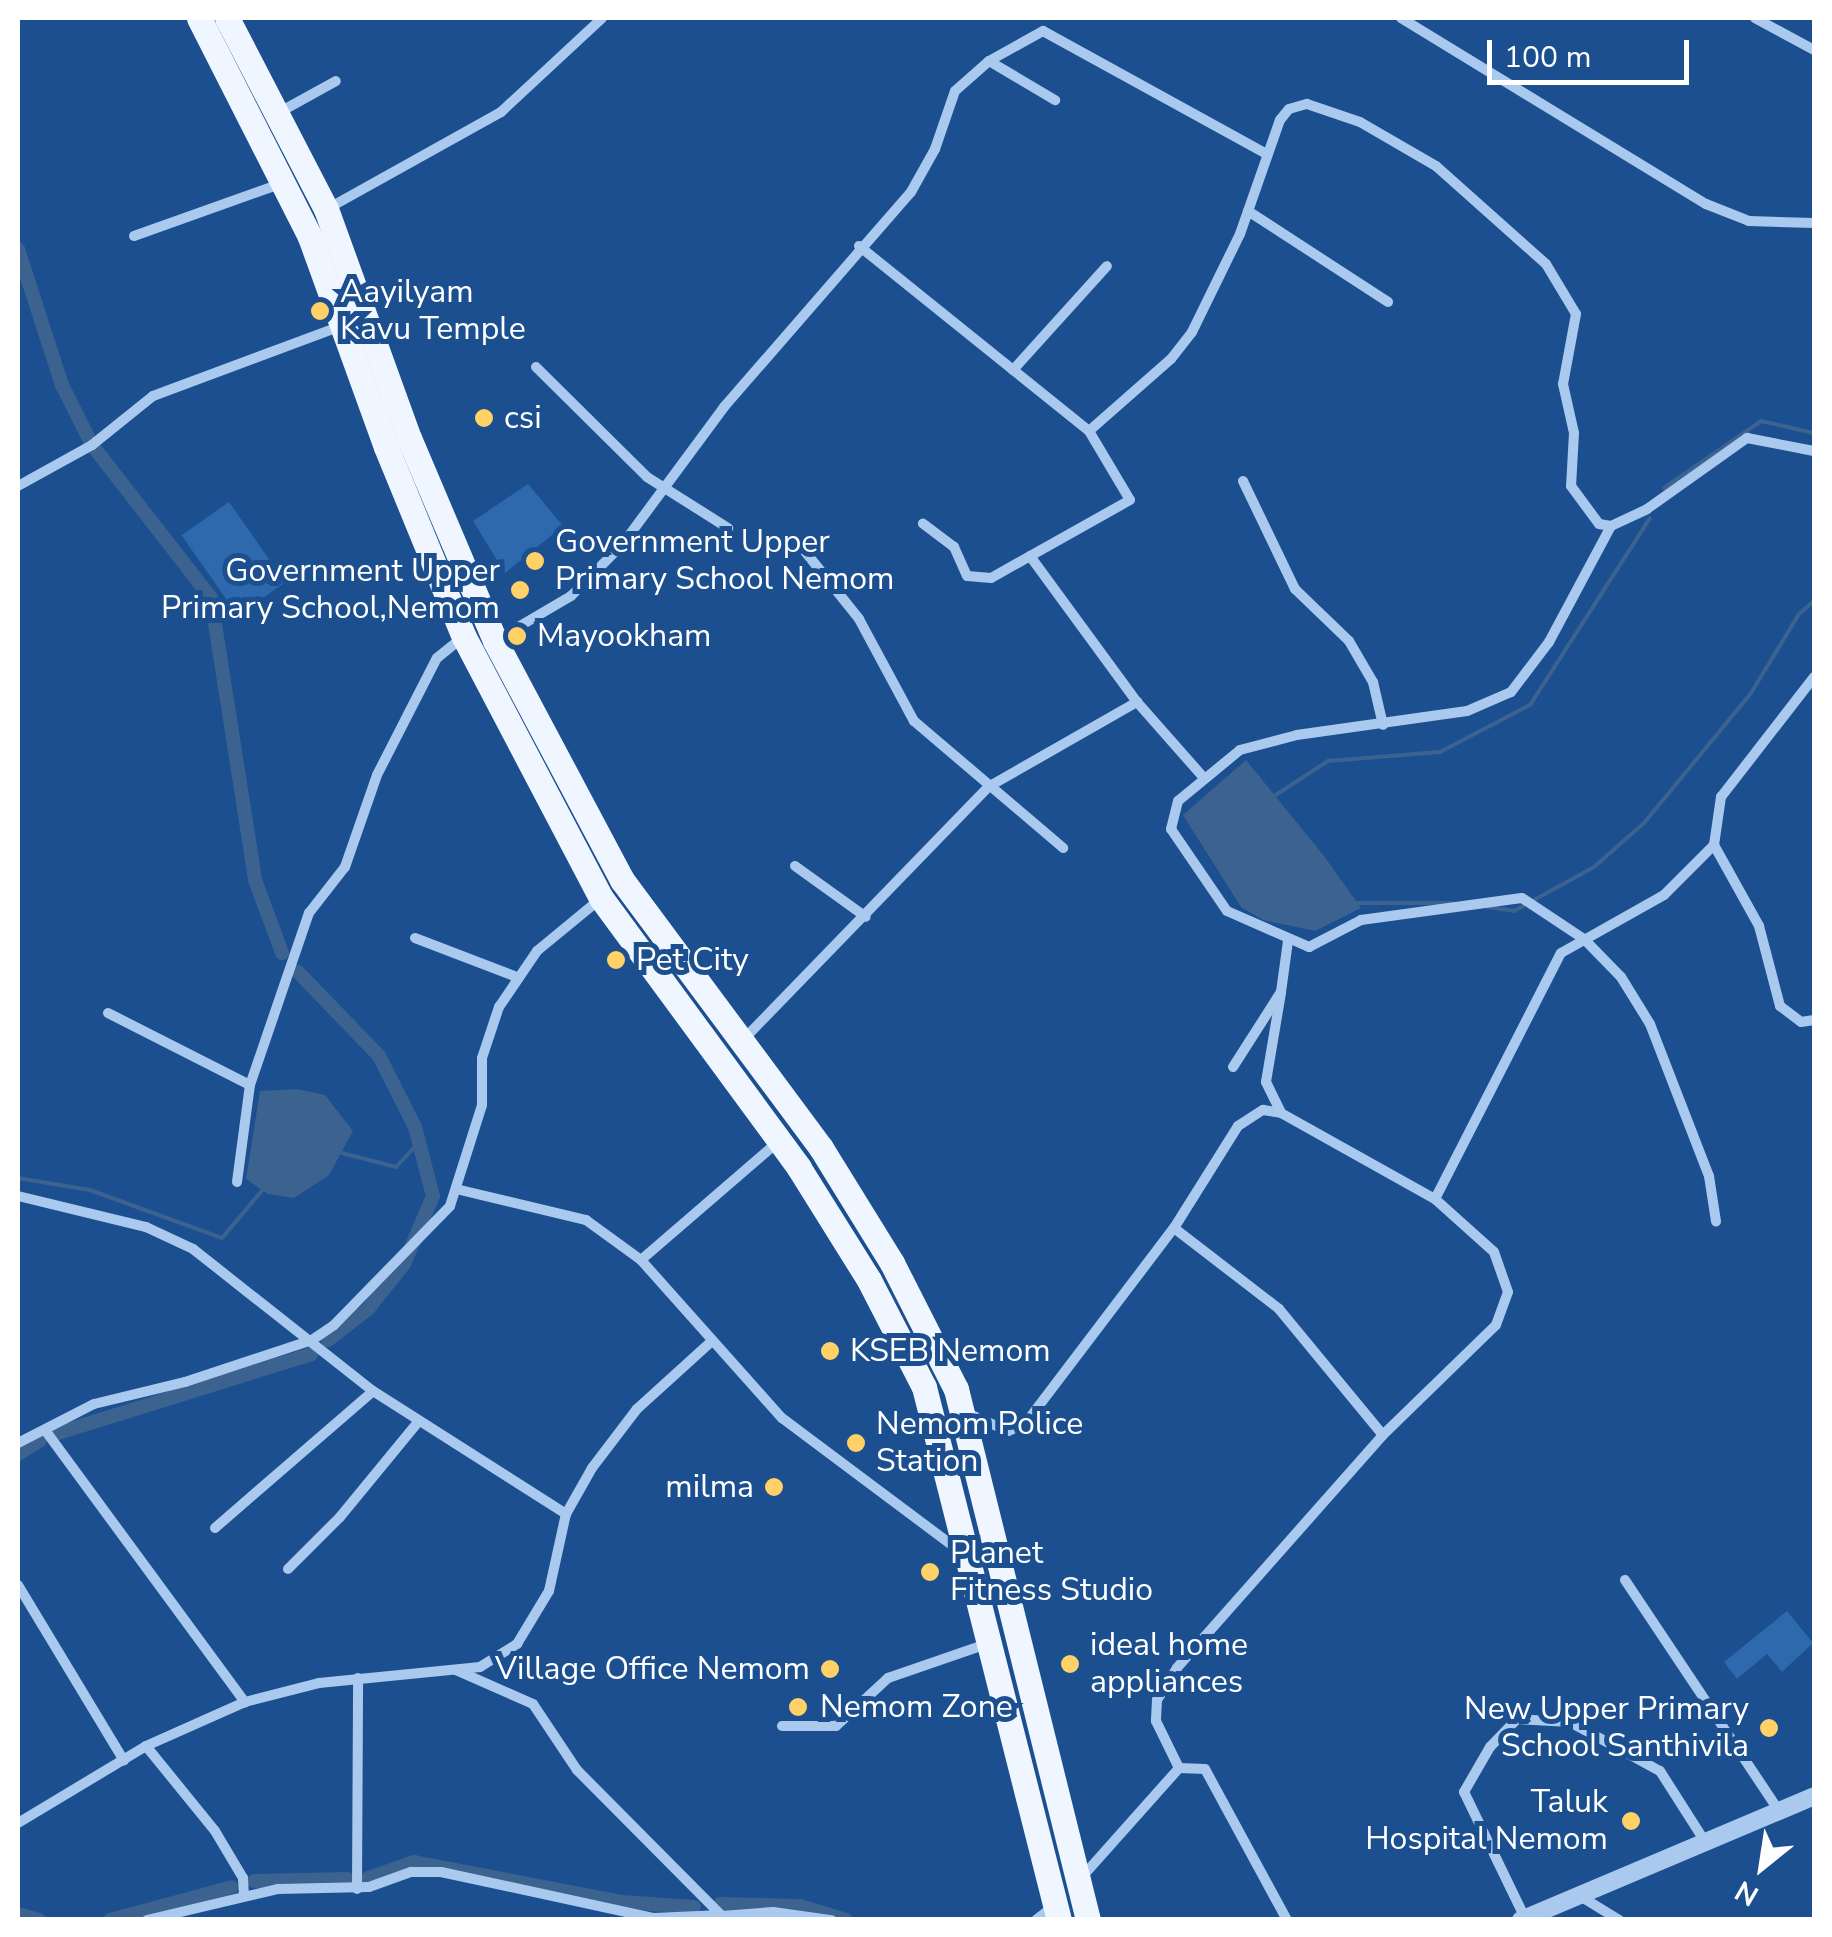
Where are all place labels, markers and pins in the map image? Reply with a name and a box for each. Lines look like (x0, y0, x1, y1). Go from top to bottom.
place label: Aayilyam Kavu Temple (340, 274, 526, 349)
marker: Aayilyam Kavu Temple (309, 300, 331, 322)
place label: csi (504, 399, 542, 437)
marker: csi (473, 407, 495, 429)
place label: Government Upper Primary School Nemom (555, 524, 894, 599)
marker: Government Upper Primary School Nemom (524, 550, 546, 572)
place label: Government Upper Primary School,Nemom (161, 553, 500, 628)
marker: Government Upper Primary School,Nemom (509, 579, 531, 601)
place label: Mayookham (537, 617, 711, 655)
marker: Mayookham (506, 625, 528, 647)
place label: Pet City (636, 941, 749, 979)
marker: Pet City (605, 949, 627, 971)
place label: KSEB Nemom (850, 1332, 1051, 1370)
marker: KSEB Nemom (819, 1340, 841, 1362)
place label: Nemom Police Station (876, 1406, 1083, 1481)
marker: Nemom Police Station (845, 1432, 867, 1454)
place label: milma (665, 1468, 754, 1506)
marker: milma (763, 1476, 785, 1498)
place label: Planet Fitness Studio (950, 1535, 1153, 1610)
marker: Planet Fitness Studio (919, 1561, 941, 1583)
place label: ideal home appliances (1090, 1627, 1248, 1702)
place label: Village Office Nemom (495, 1650, 810, 1688)
marker: ideal home appliances (1059, 1653, 1081, 1675)
marker: Village Office Nemom (819, 1658, 841, 1680)
place label: Nemom Zone (820, 1688, 1013, 1726)
place label: New Upper Primary School Santhivila (1464, 1691, 1749, 1766)
marker: Nemom Zone (785, 1694, 811, 1720)
marker: New Upper Primary School Santhivila (1758, 1717, 1780, 1739)
place label: Taluk Hospital Nemom (1365, 1784, 1608, 1859)
marker: Taluk Hospital Nemom (1618, 1808, 1644, 1834)

